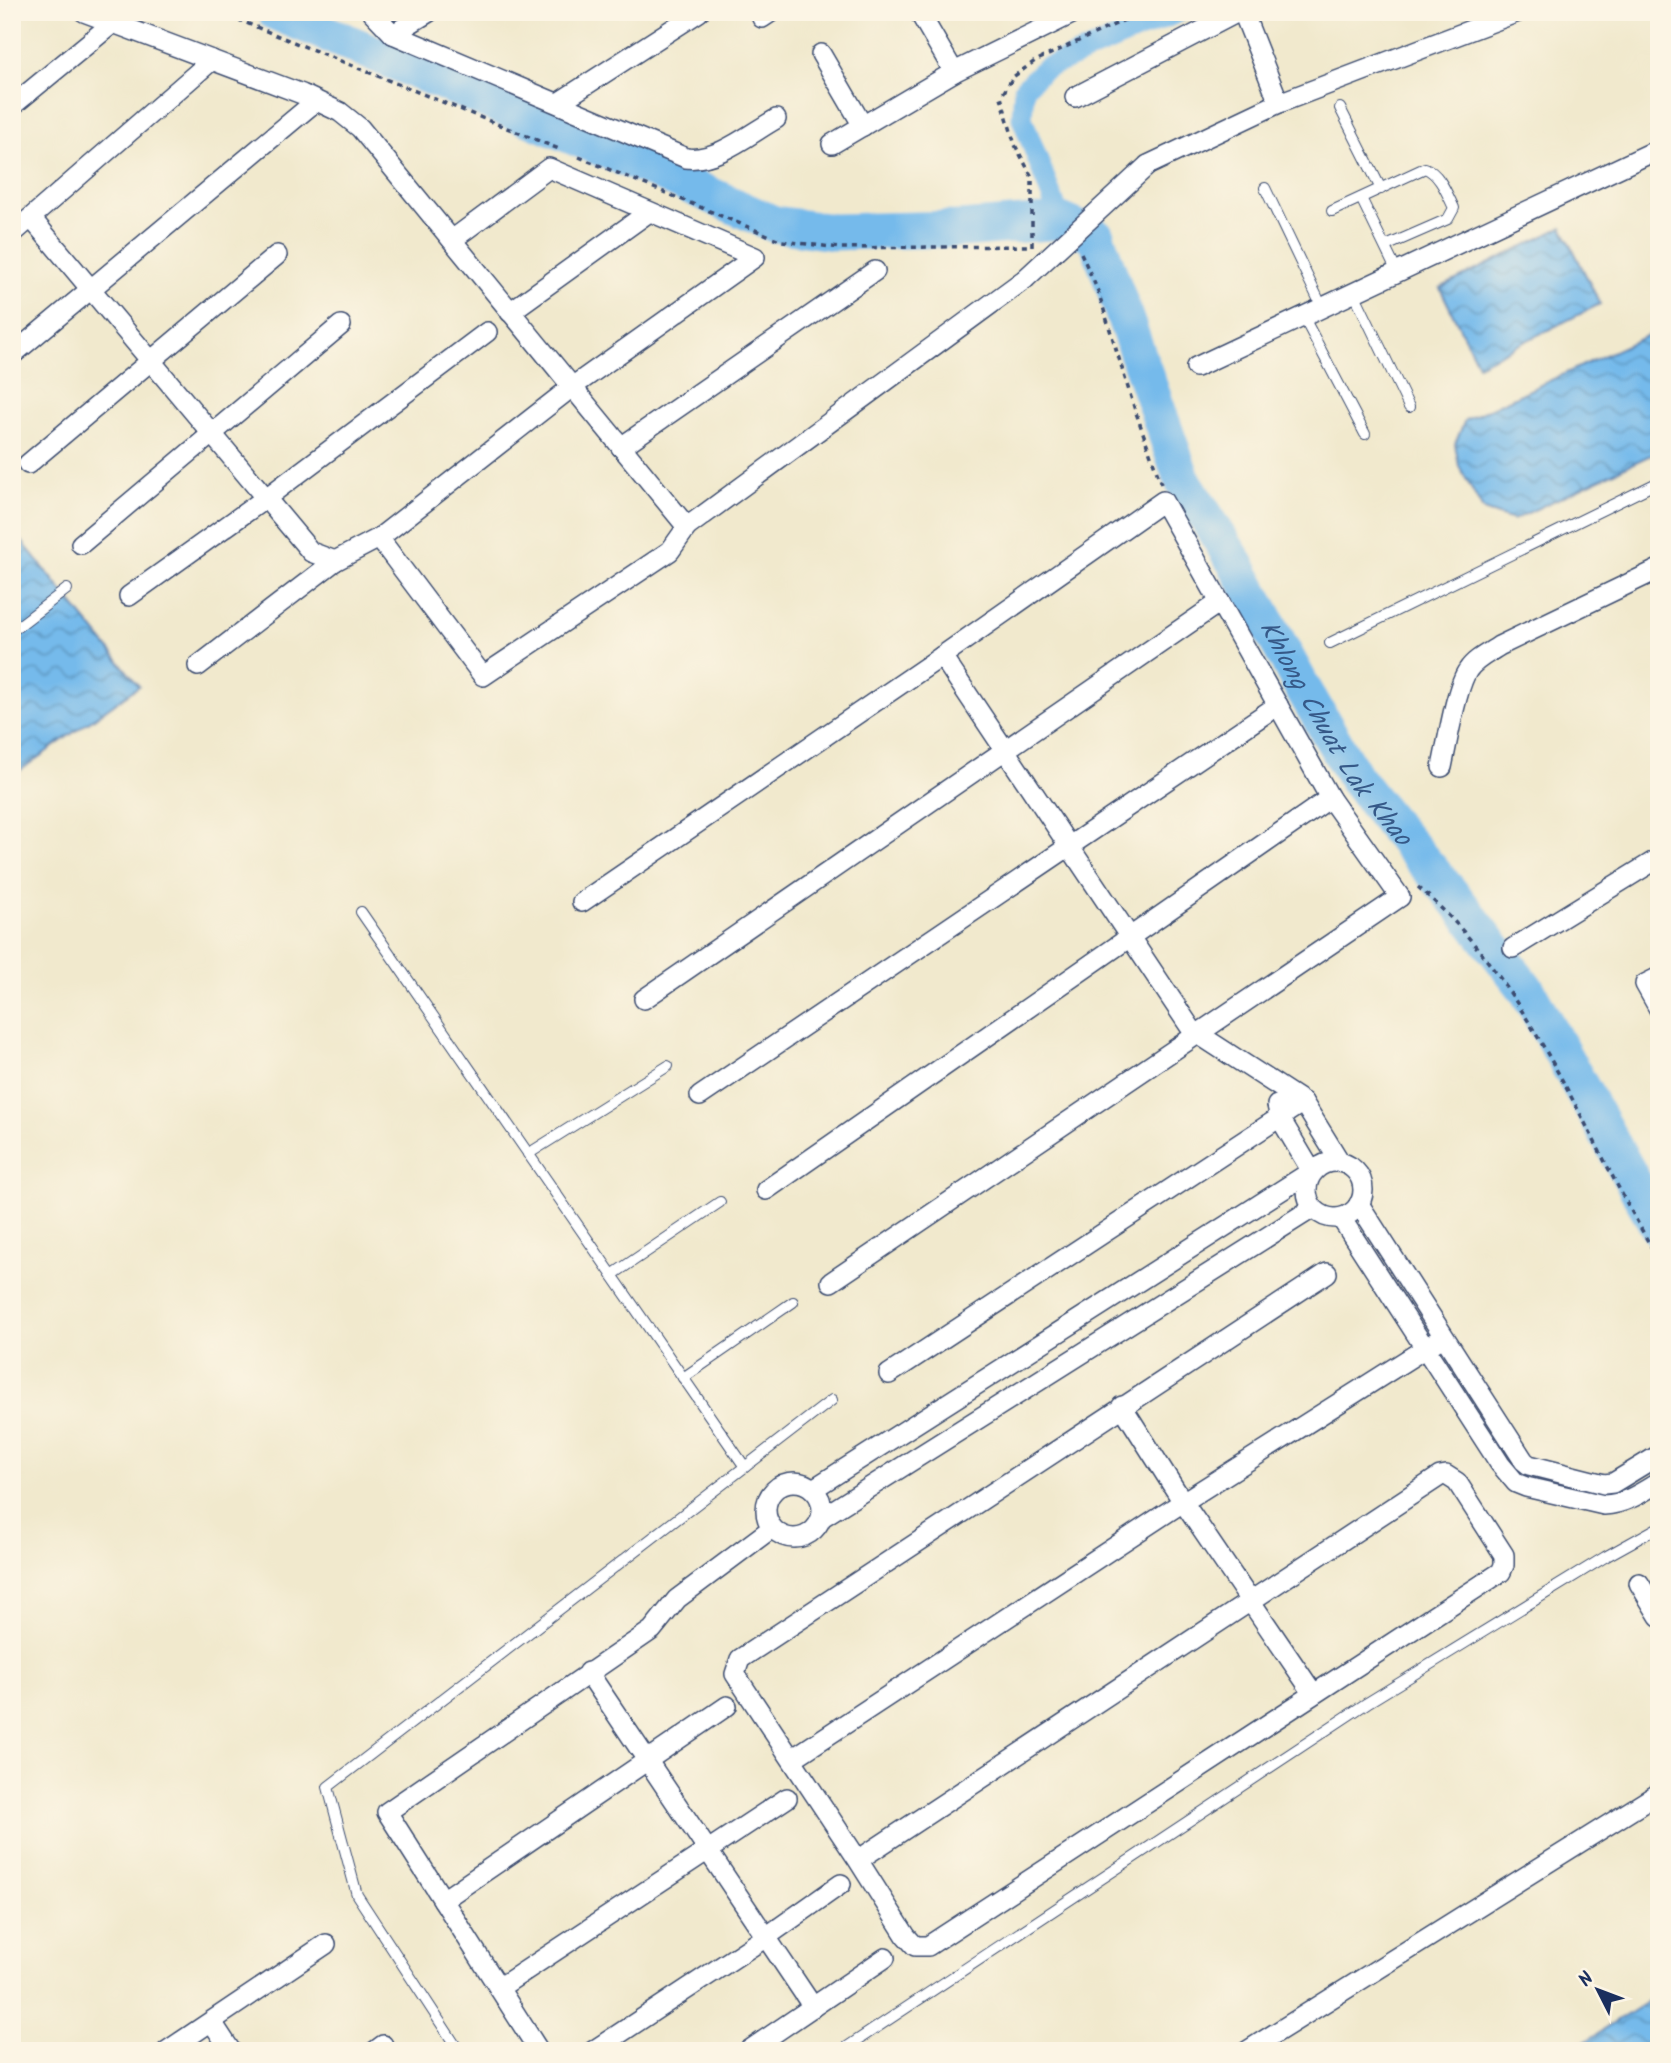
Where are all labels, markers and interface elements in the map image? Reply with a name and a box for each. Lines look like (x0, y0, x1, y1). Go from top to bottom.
water label: Khlong Chuat Lak Khao (1247, 613, 1423, 858)
north arrow (1562, 1954, 1632, 2024)
text: N (1572, 1965, 1602, 1994)

